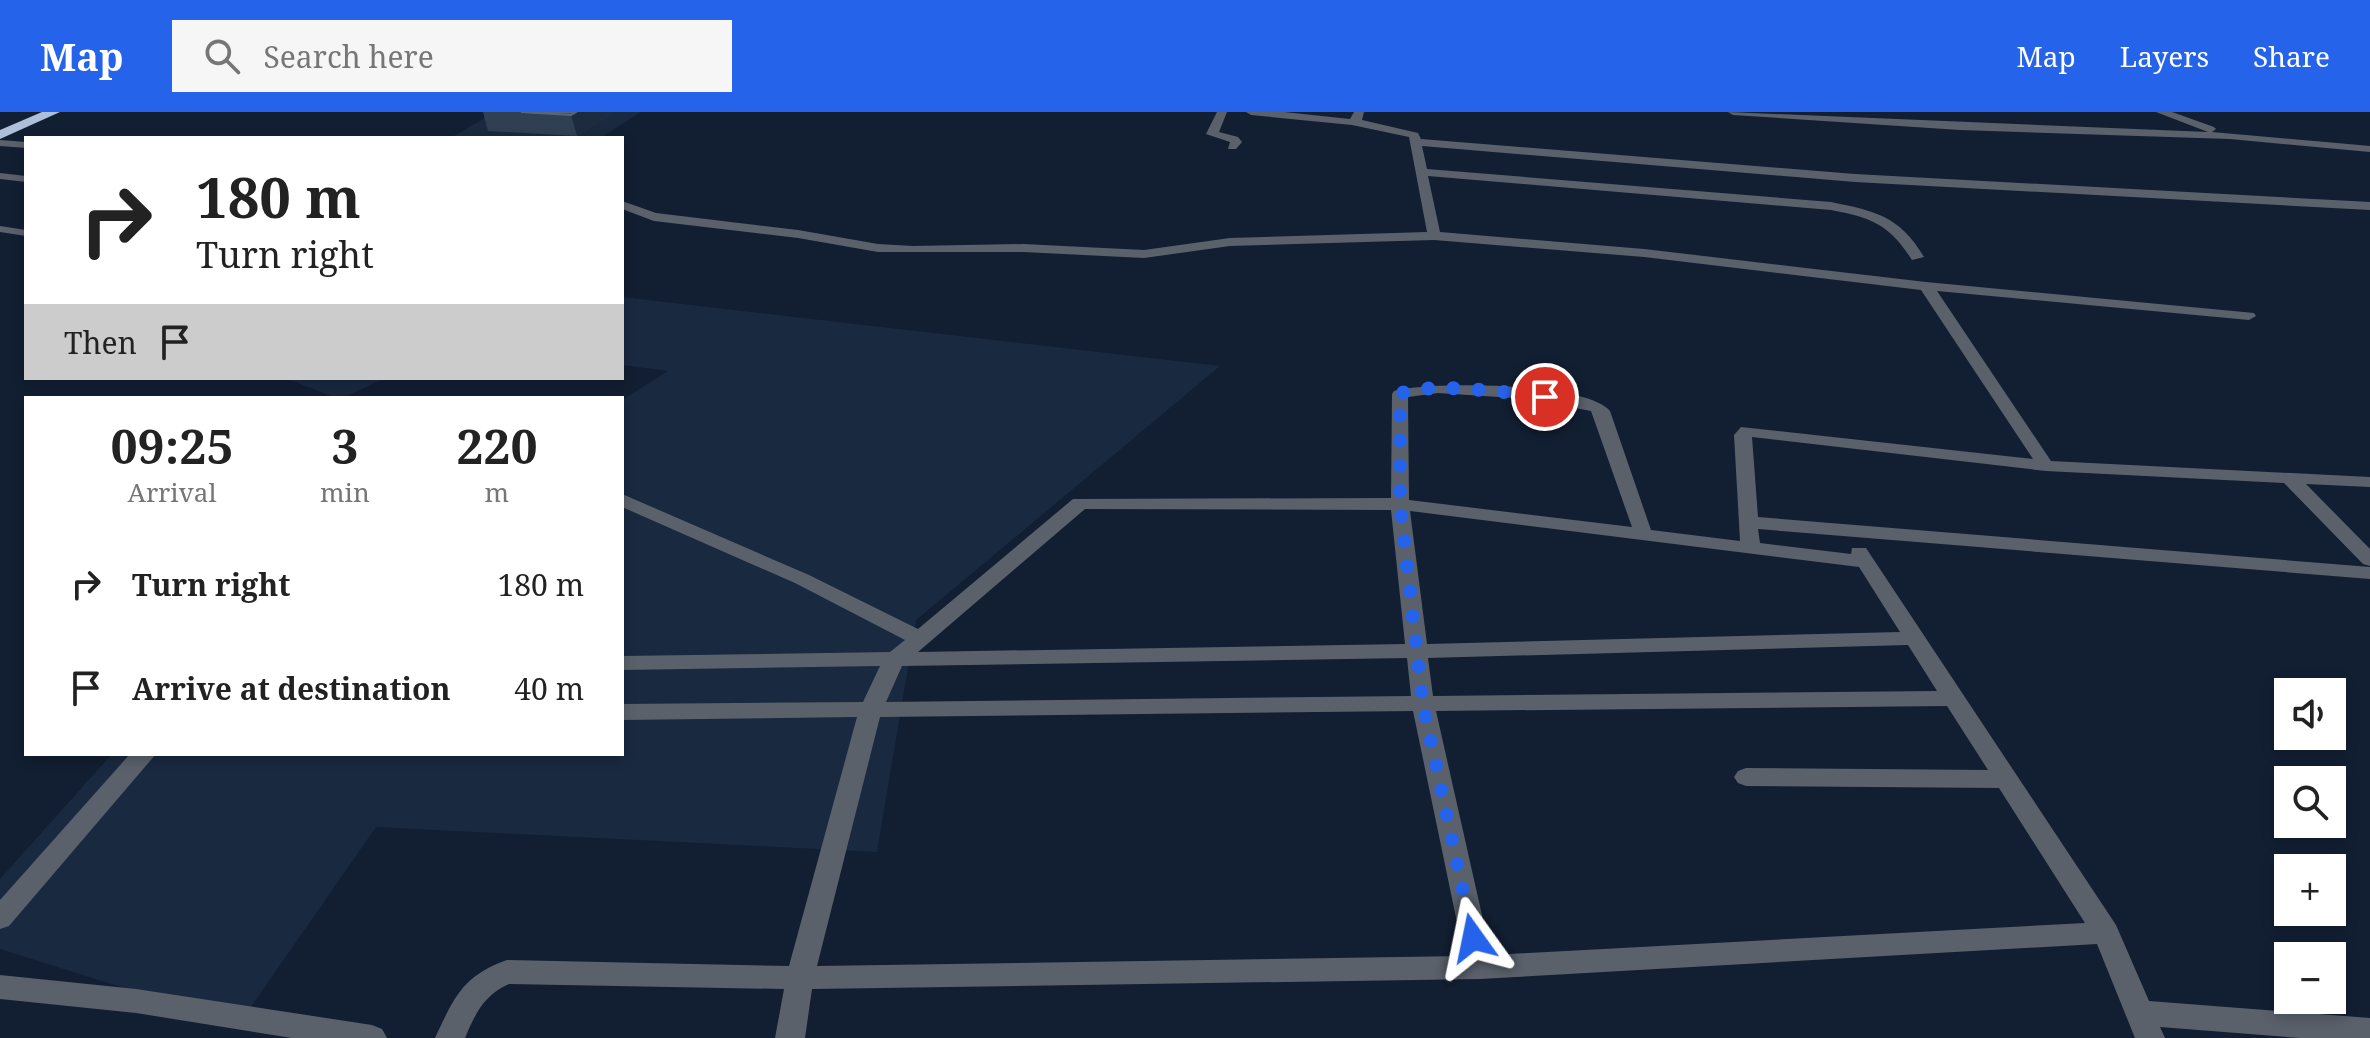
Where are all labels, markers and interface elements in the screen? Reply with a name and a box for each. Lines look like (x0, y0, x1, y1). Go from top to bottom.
search box (172, 20, 732, 92)
text: Map (40, 30, 124, 82)
icon: search (200, 34, 244, 78)
text: Search here (264, 36, 434, 77)
text: Map (2017, 37, 2076, 75)
text: Layers (2120, 37, 2209, 75)
text: Share (2253, 37, 2330, 75)
text: 180 m (196, 158, 361, 234)
icon: right (64, 168, 168, 272)
text: Turn right (196, 230, 374, 279)
icon: arrive (153, 320, 197, 364)
text: Then (64, 322, 137, 363)
pin (1511, 363, 1579, 431)
icon: arrive (1523, 375, 1567, 419)
text: 09:25 (110, 413, 234, 478)
text: 3 (331, 413, 358, 478)
text: 220 (456, 413, 538, 478)
text: Arrival (128, 474, 216, 510)
text: min (320, 474, 370, 510)
text: m (485, 474, 509, 510)
icon: right (64, 562, 108, 606)
text: Turn right (132, 564, 290, 605)
text: 180 m (498, 564, 584, 605)
icon: arrive (64, 666, 108, 710)
text: Arrive at destination (132, 668, 451, 709)
text: 40 m (514, 668, 584, 709)
map controls (2274, 678, 2346, 1014)
button: sound (2274, 678, 2346, 750)
button: search (2274, 766, 2346, 838)
button: + (2274, 854, 2346, 926)
position arrow (1431, 896, 1515, 980)
button: − (2274, 942, 2346, 1014)

